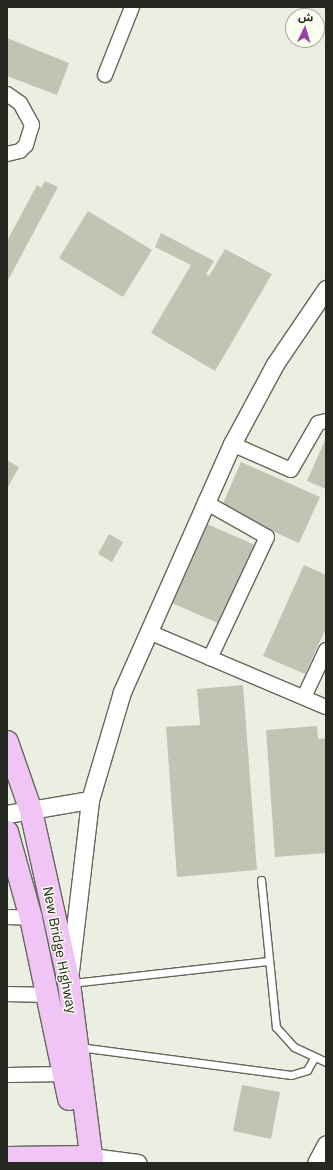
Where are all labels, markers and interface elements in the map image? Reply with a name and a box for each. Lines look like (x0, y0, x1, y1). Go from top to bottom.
north arrow (285, 8, 325, 48)
text: ش (298, 9, 314, 25)
street label: New Bridge Highway (39, 885, 81, 1015)

